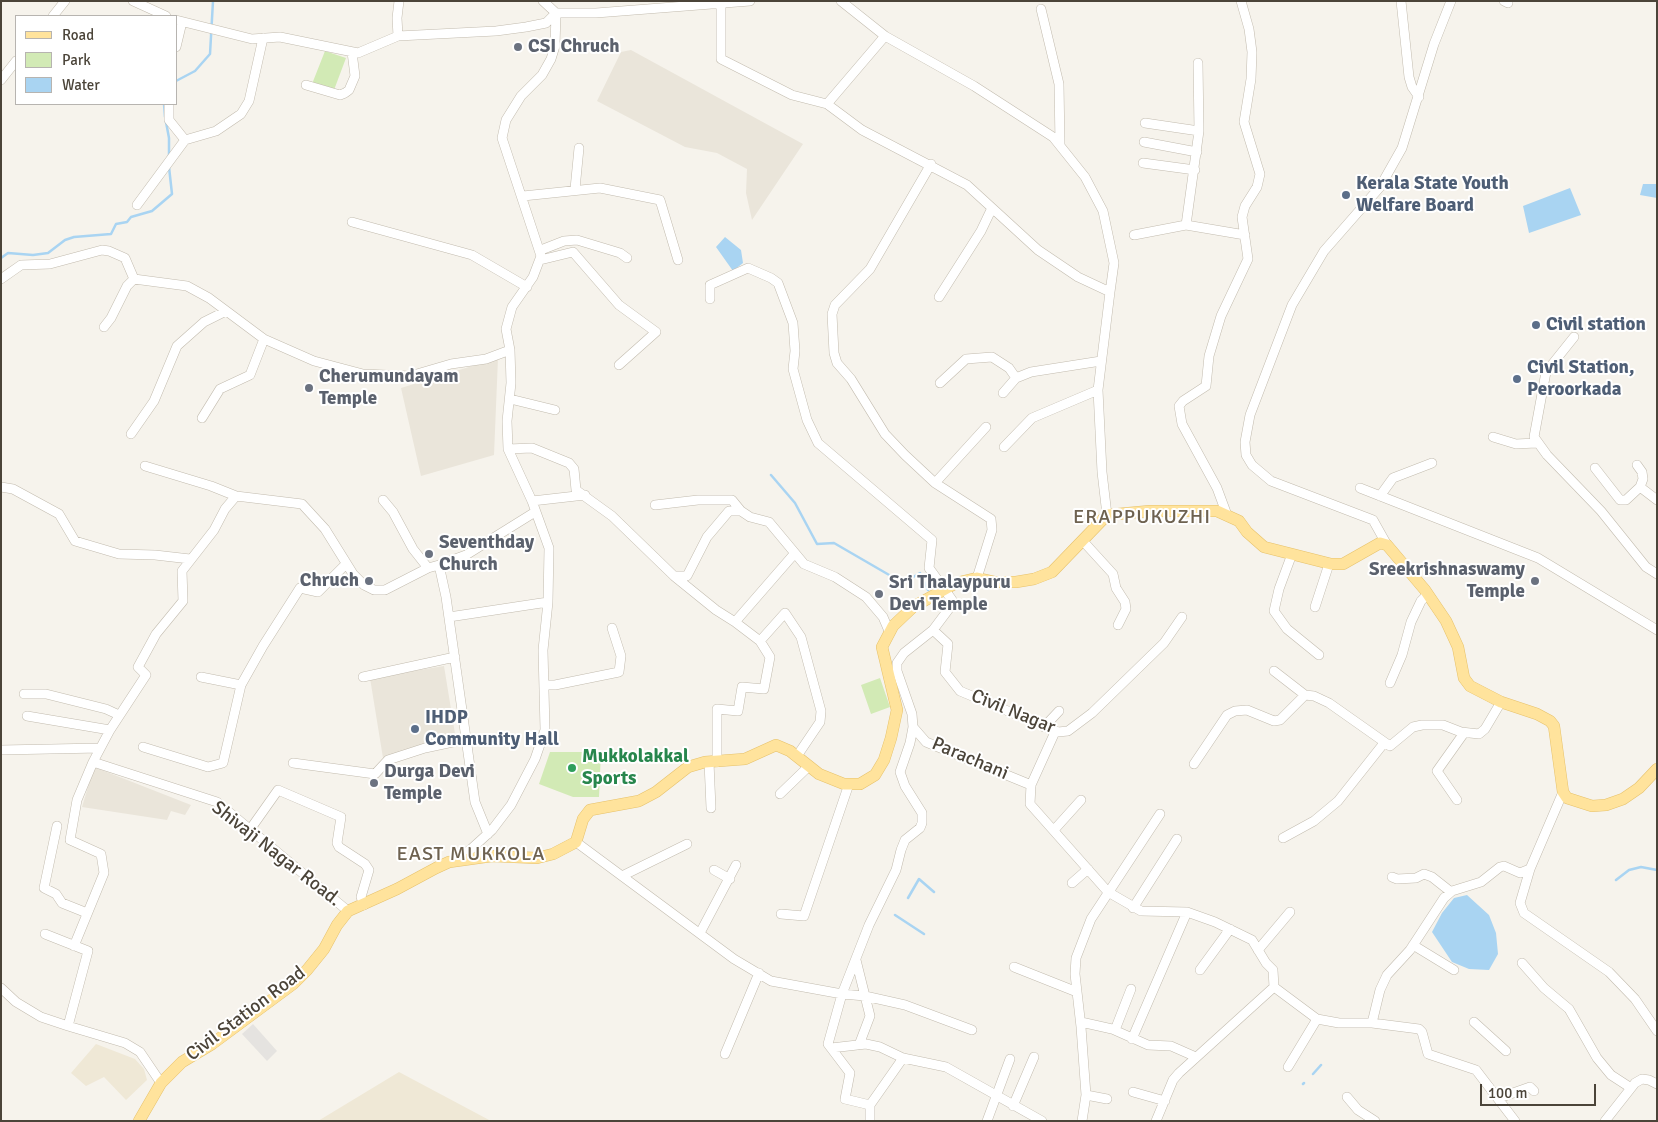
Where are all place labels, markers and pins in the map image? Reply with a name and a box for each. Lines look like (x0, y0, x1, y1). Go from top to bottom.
place label: CSI Chruch (528, 36, 620, 58)
marker: CSI Chruch (512, 41, 524, 53)
place label: Kerala State Youth Welfare Board (1356, 173, 1509, 217)
marker: Kerala State Youth Welfare Board (1340, 189, 1352, 201)
place label: Civil station (1546, 314, 1646, 336)
marker: Civil station (1530, 319, 1542, 331)
place label: Civil Station, Peroorkada (1527, 357, 1635, 401)
place label: Cherumundayam Temple (319, 366, 459, 410)
marker: Civil Station, Peroorkada (1511, 373, 1523, 385)
marker: Cherumundayam Temple (303, 382, 315, 394)
place label: Seventhday Church (439, 532, 534, 576)
marker: Seventhday Church (423, 548, 435, 560)
place label: Sreekrishnaswamy Temple (1369, 559, 1525, 603)
place label: Chruch (300, 570, 359, 592)
place label: Sri Thalaypuru Devi Temple (889, 572, 1011, 616)
marker: Chruch (363, 575, 375, 587)
marker: Sreekrishnaswamy Temple (1529, 575, 1541, 587)
marker: Sri Thalaypuru Devi Temple (873, 588, 885, 600)
place label: IHDP Community Hall (425, 707, 559, 751)
marker: IHDP Community Hall (409, 723, 421, 735)
place label: Mukkolakkal Sports (582, 746, 689, 790)
place label: Durga Devi Temple (384, 761, 475, 805)
marker: Mukkolakkal Sports (566, 762, 578, 774)
marker: Durga Devi Temple (368, 777, 380, 789)

